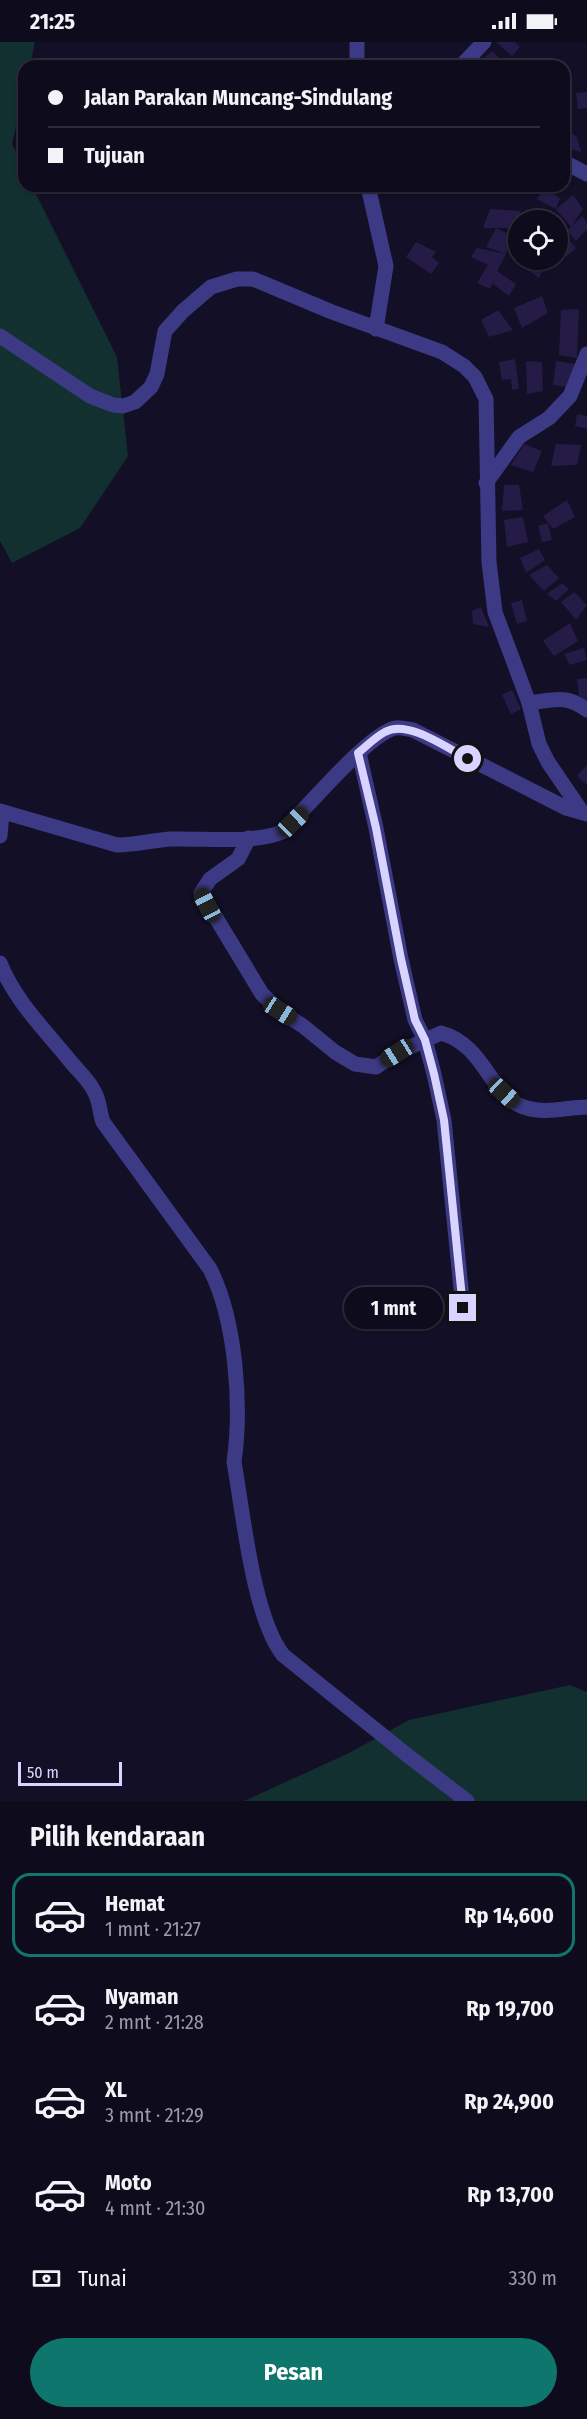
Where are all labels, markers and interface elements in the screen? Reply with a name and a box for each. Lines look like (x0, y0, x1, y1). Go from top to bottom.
text: 21:25 (30, 8, 75, 35)
text: Jalan Parakan Muncang-Sindulang (84, 84, 392, 111)
text: Tujuan (84, 142, 145, 169)
map controls (508, 210, 568, 270)
button: locate (508, 210, 568, 270)
route start (454, 745, 481, 772)
car (274, 803, 312, 841)
car (191, 885, 223, 925)
car (260, 994, 300, 1028)
car (377, 1036, 417, 1070)
car (485, 1074, 523, 1112)
callout: 1 mnt (343, 1287, 442, 1329)
route end (449, 1294, 476, 1321)
text: 1 mnt (371, 1296, 416, 1320)
scale bar (18, 1759, 122, 1786)
text: 50 m (27, 1763, 59, 1782)
text: Pilih kendaraan (30, 1821, 205, 1853)
icon: car (33, 1888, 87, 1942)
text: Hemat (105, 1890, 165, 1917)
text: Rp 14,600 (464, 1902, 554, 1929)
text: 1 mnt · 21:27 (105, 1917, 201, 1941)
icon: car (33, 1981, 87, 2035)
text: Nyaman (105, 1983, 178, 2010)
text: Rp 19,700 (466, 1995, 554, 2022)
text: 2 mnt · 21:28 (105, 2010, 204, 2034)
icon: car (33, 2074, 87, 2128)
text: XL (105, 2076, 127, 2103)
text: Rp 24,900 (464, 2088, 554, 2115)
text: 3 mnt · 21:29 (105, 2103, 204, 2127)
icon: car (33, 2167, 87, 2221)
text: Moto (105, 2169, 152, 2196)
text: Rp 13,700 (467, 2181, 554, 2208)
text: 4 mnt · 21:30 (105, 2196, 206, 2220)
icon: cash (30, 2262, 63, 2295)
text: Tunai (78, 2265, 127, 2292)
text: 330 m (508, 2266, 557, 2290)
button: Pesan (30, 2338, 557, 2407)

